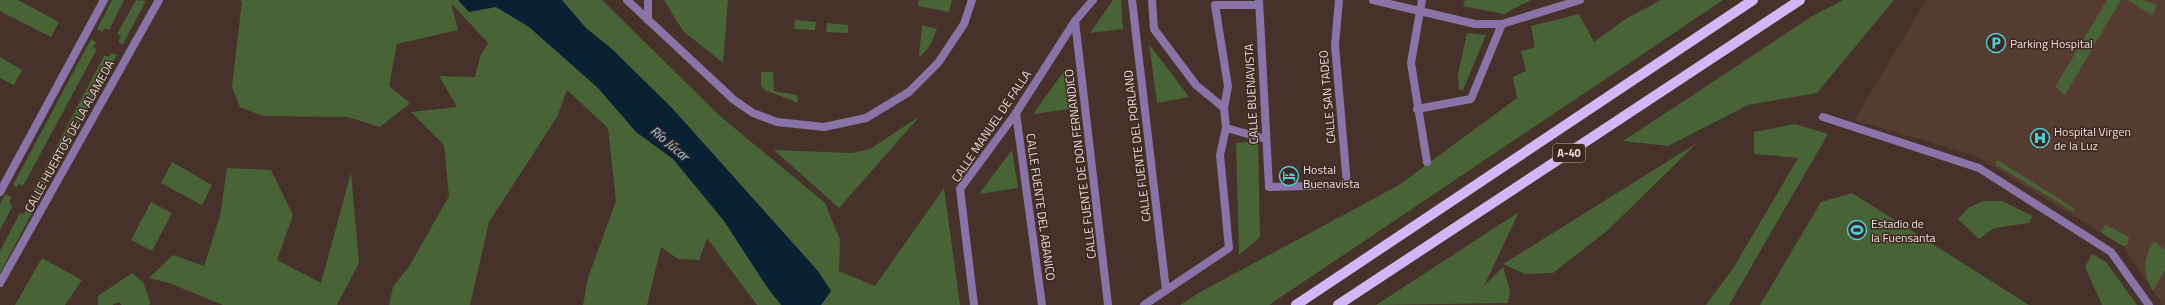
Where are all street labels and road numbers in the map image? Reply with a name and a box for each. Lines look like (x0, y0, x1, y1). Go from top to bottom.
street label: CALLE BUENAVISTA (1239, 43, 1263, 145)
street label: CALLE SAN TADEO (1313, 49, 1341, 145)
street label: CALLE HUERTOS DE LA ALAMEDA (19, 56, 119, 216)
street label: CALLE MANUEL DE FALLA (946, 66, 1036, 186)
street label: CALLE FUENTE DE DON FERNANDICO (1059, 68, 1101, 260)
street label: CALLE FUENTE DEL PORLAND (1118, 69, 1156, 223)
street label: CALLE FUENTE DEL ABANICO (1021, 132, 1061, 282)
road number: A-40 (1553, 144, 1585, 162)

